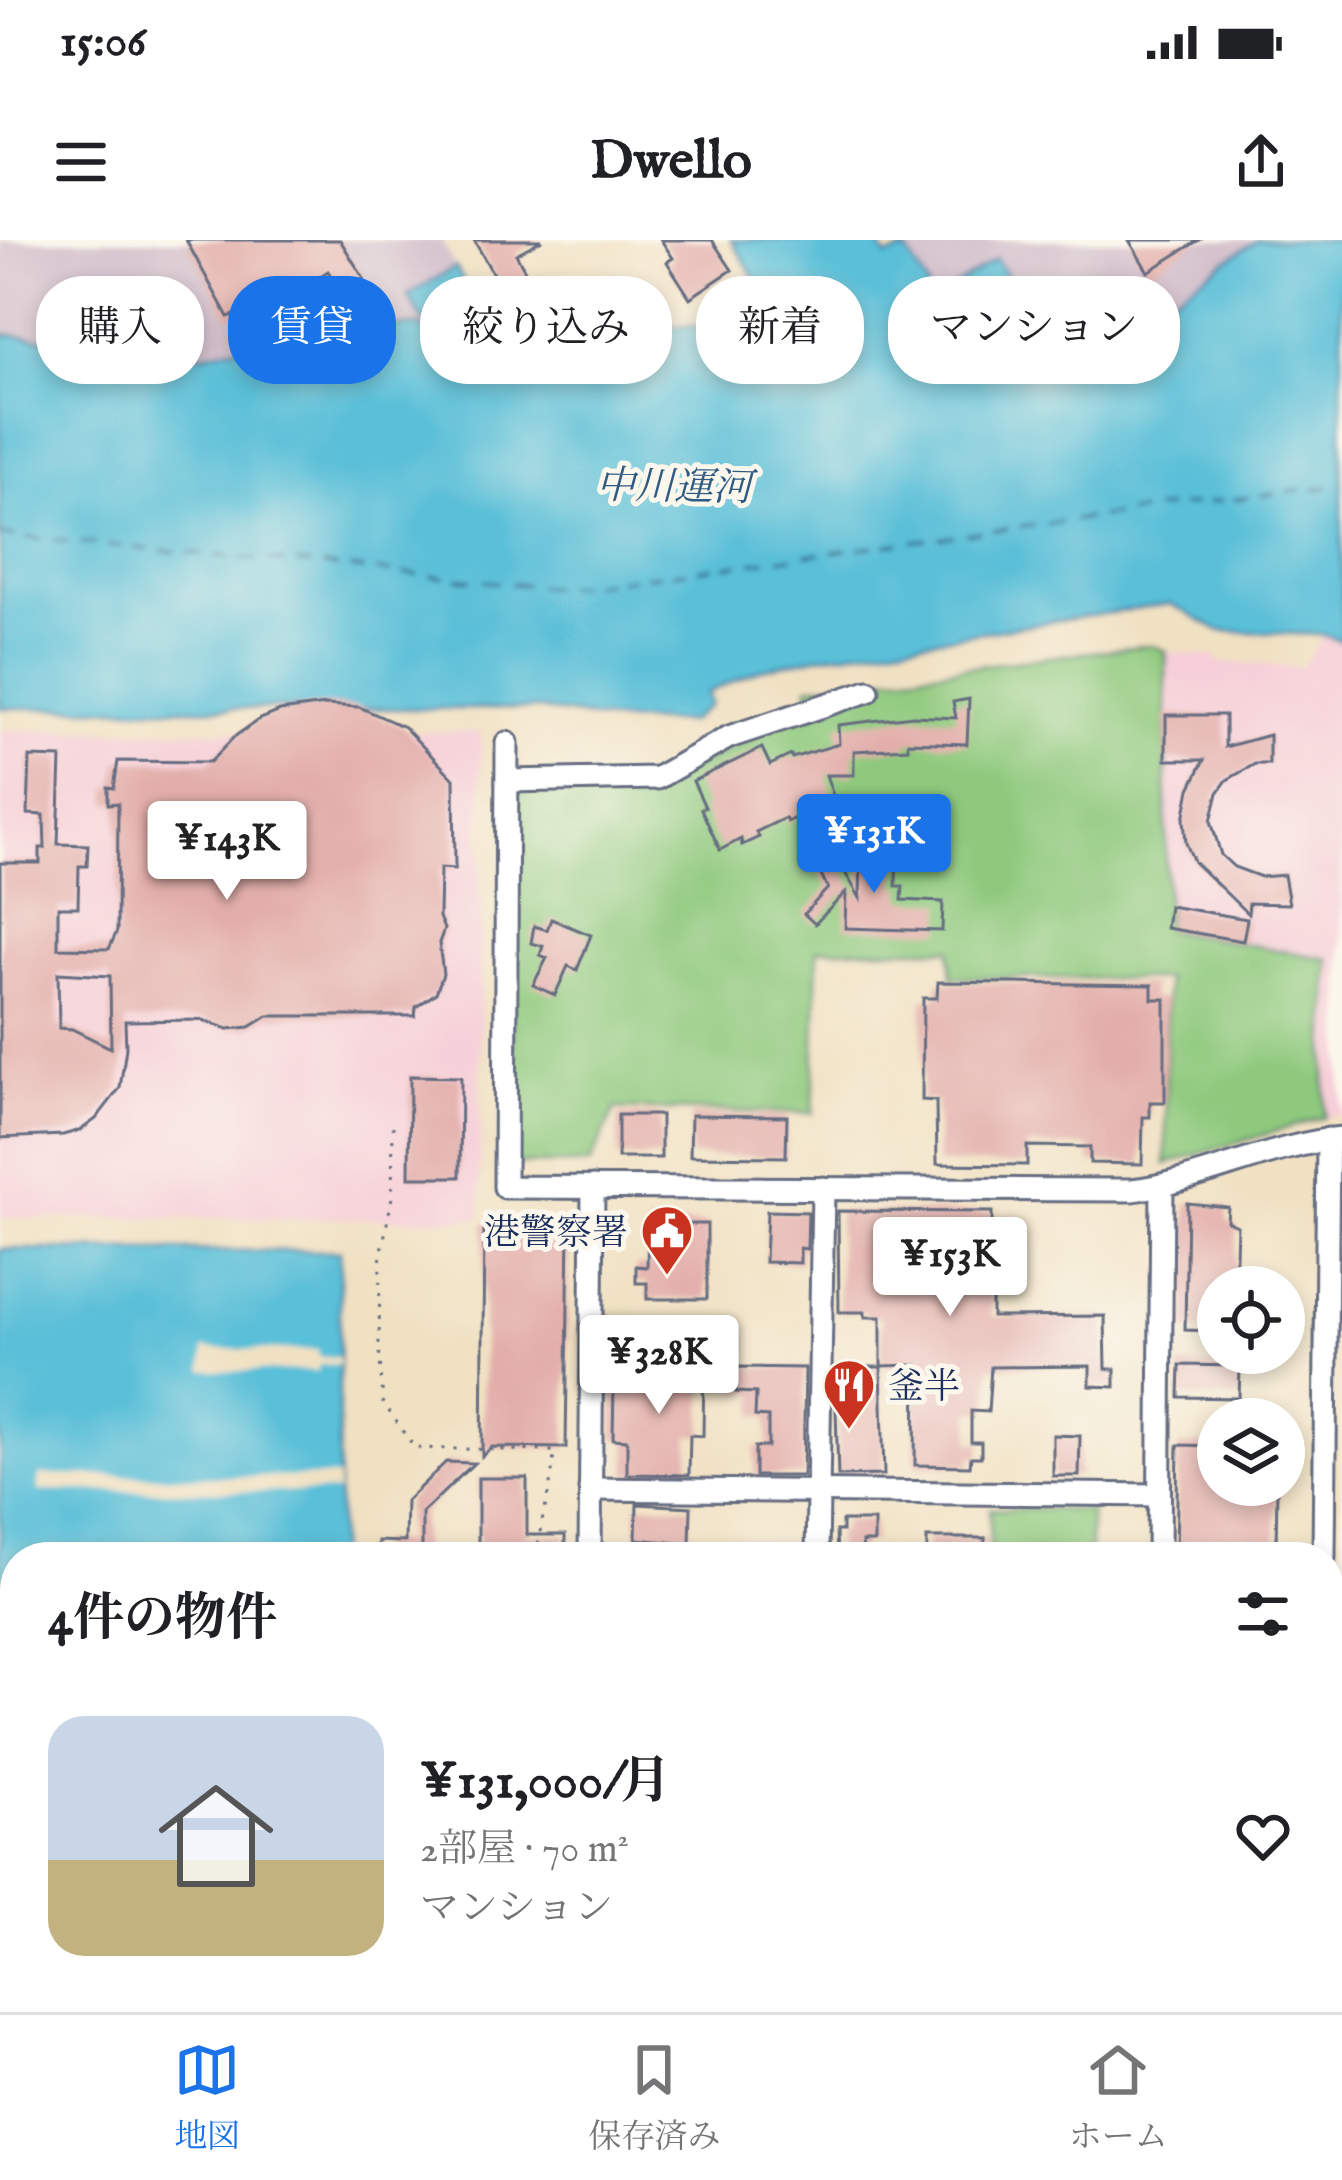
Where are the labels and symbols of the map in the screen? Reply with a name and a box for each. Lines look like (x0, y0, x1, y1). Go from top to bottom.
water label: 中川運河 (596, 463, 758, 514)
pin: ¥131K (790, 794, 958, 896)
pin: ¥143K (143, 801, 311, 903)
public building icon: 港警察署 (639, 1203, 695, 1277)
place label: 港警察署 (484, 1211, 628, 1257)
pin: ¥153K (866, 1217, 1034, 1319)
pin: ¥328K (575, 1315, 743, 1417)
restaurant icon: 釜半 (821, 1357, 877, 1431)
place label: 釜半 (888, 1365, 960, 1411)

